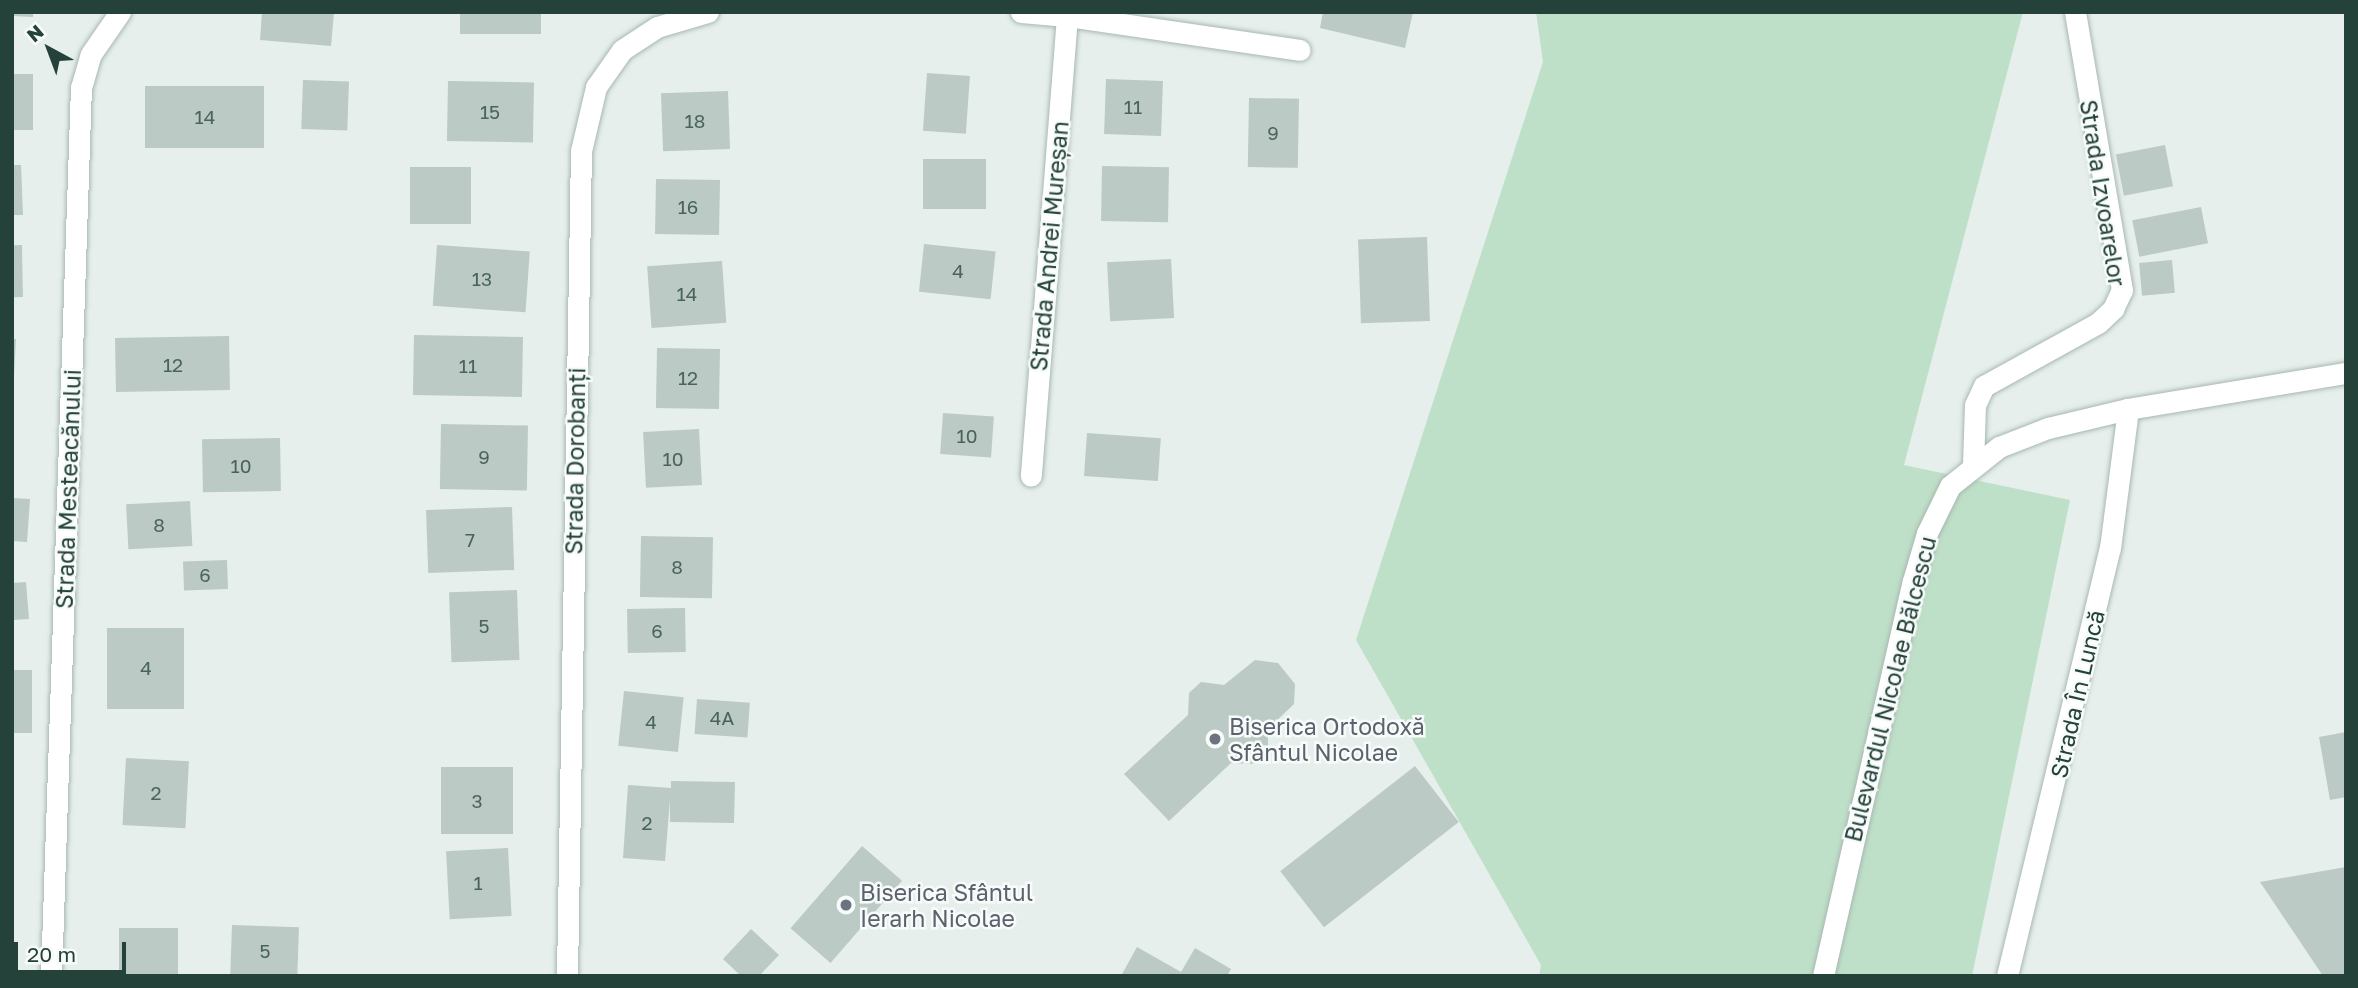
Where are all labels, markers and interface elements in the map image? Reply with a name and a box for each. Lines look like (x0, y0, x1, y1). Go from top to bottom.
north arrow (14, 14, 84, 84)
text: N (22, 19, 48, 46)
house number: 11 (1124, 96, 1142, 118)
street label: Strada Izvoarelor (2075, 98, 2131, 288)
house number: 15 (480, 101, 500, 123)
house number: 14 (195, 106, 215, 128)
house number: 18 (685, 110, 705, 132)
street label: Strada Andrei Mureșan (1024, 120, 1074, 372)
house number: 9 (1267, 122, 1279, 144)
house number: 16 (678, 196, 698, 218)
house number: 4 (952, 260, 964, 282)
house number: 13 (472, 268, 492, 290)
house number: 14 (677, 283, 697, 305)
house number: 12 (163, 354, 183, 376)
house number: 11 (459, 355, 477, 377)
street label: Strada Dorobanți (560, 367, 590, 555)
house number: 12 (678, 367, 698, 389)
street label: Strada Mesteacănului (50, 369, 86, 609)
house number: 10 (957, 425, 977, 447)
house number: 9 (478, 446, 490, 468)
house number: 10 (663, 448, 683, 470)
house number: 10 (231, 455, 251, 477)
house number: 8 (153, 514, 165, 536)
house number: 7 (465, 529, 475, 551)
street label: Bulevardul Nicolae Bălcescu (1839, 533, 1941, 845)
house number: 8 (671, 556, 683, 578)
house number: 6 (199, 564, 211, 586)
street label: Strada În Luncă (2044, 607, 2110, 781)
house number: 5 (478, 615, 490, 637)
house number: 6 (651, 620, 663, 642)
house number: 4 (140, 657, 152, 679)
house number: 4A (710, 707, 734, 729)
house number: 4 (645, 711, 657, 733)
place label: Biserica Ortodoxă Sfântul Nicolae (1229, 712, 1425, 766)
marker: Biserica Ortodoxă Sfântul Nicolae (1207, 731, 1223, 747)
house number: 2 (150, 782, 162, 804)
house number: 3 (471, 790, 483, 812)
house number: 2 (641, 812, 653, 834)
house number: 1 (473, 872, 483, 894)
place label: Biserica Sfântul Ierarh Nicolae (860, 878, 1033, 932)
marker: Biserica Sfântul Ierarh Nicolae (838, 897, 854, 913)
scale bar (18, 928, 130, 972)
house number: 5 (259, 940, 271, 962)
text: 20 m (27, 941, 76, 967)

